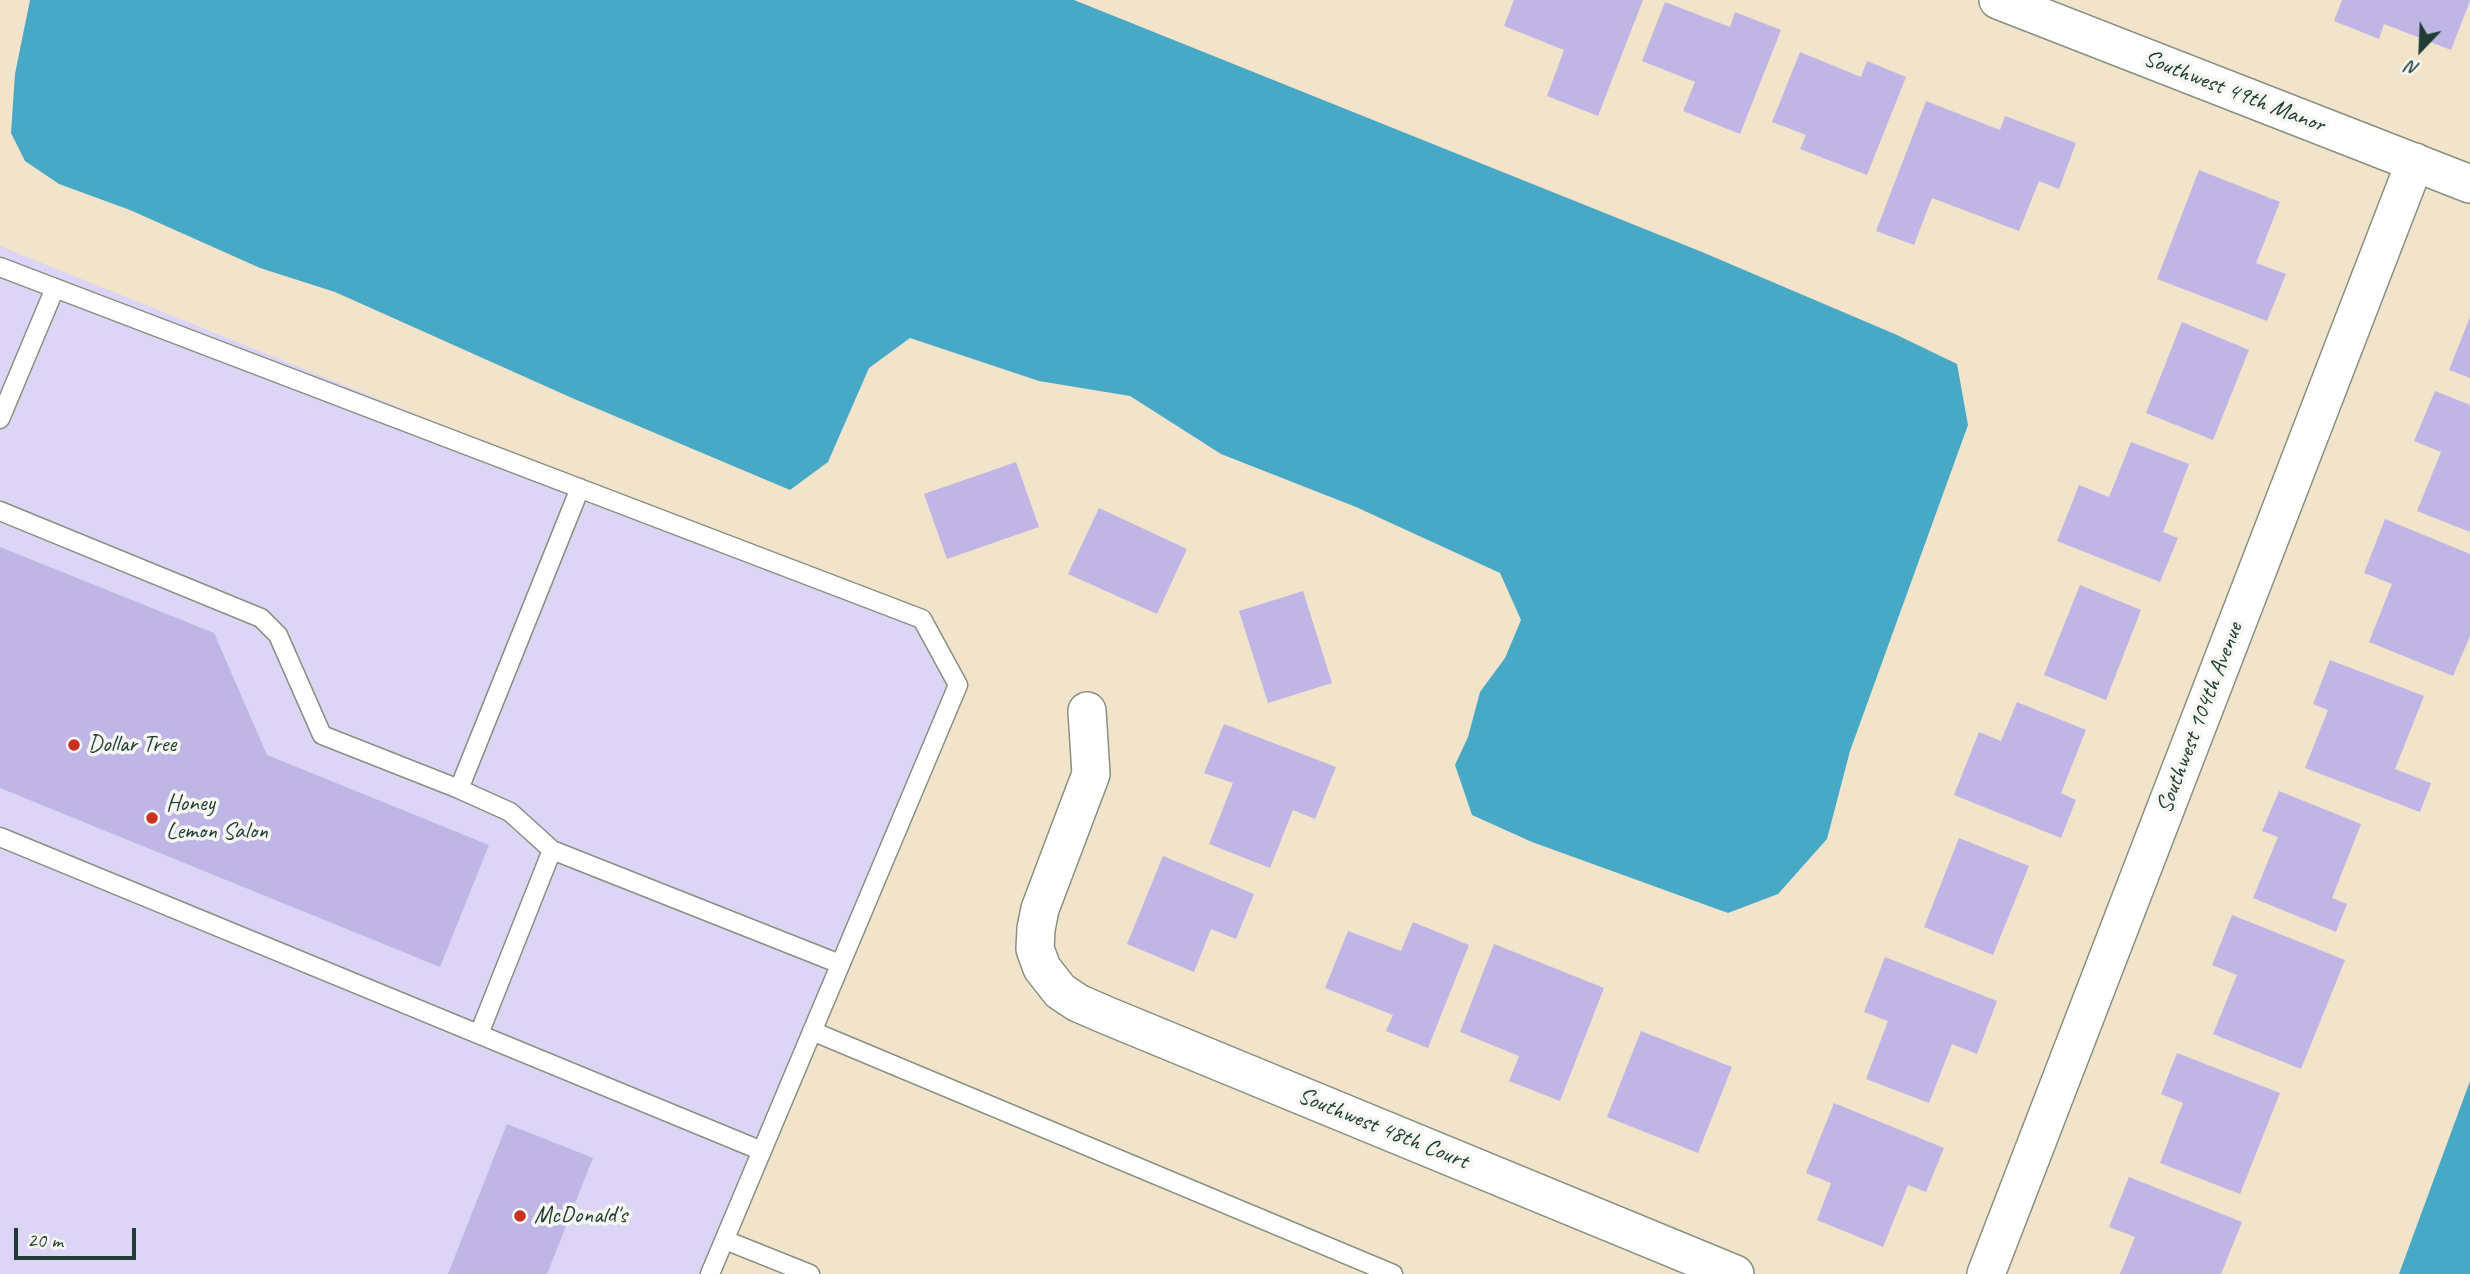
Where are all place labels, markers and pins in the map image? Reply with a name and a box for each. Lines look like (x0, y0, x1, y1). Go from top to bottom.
place label: Dollar Tree (88, 731, 176, 759)
marker: Dollar Tree (66, 737, 82, 753)
place label: Honey Lemon Salon (166, 790, 268, 846)
marker: Honey Lemon Salon (144, 810, 160, 826)
place label: McDonald's (534, 1202, 627, 1230)
marker: McDonald's (512, 1208, 528, 1224)

